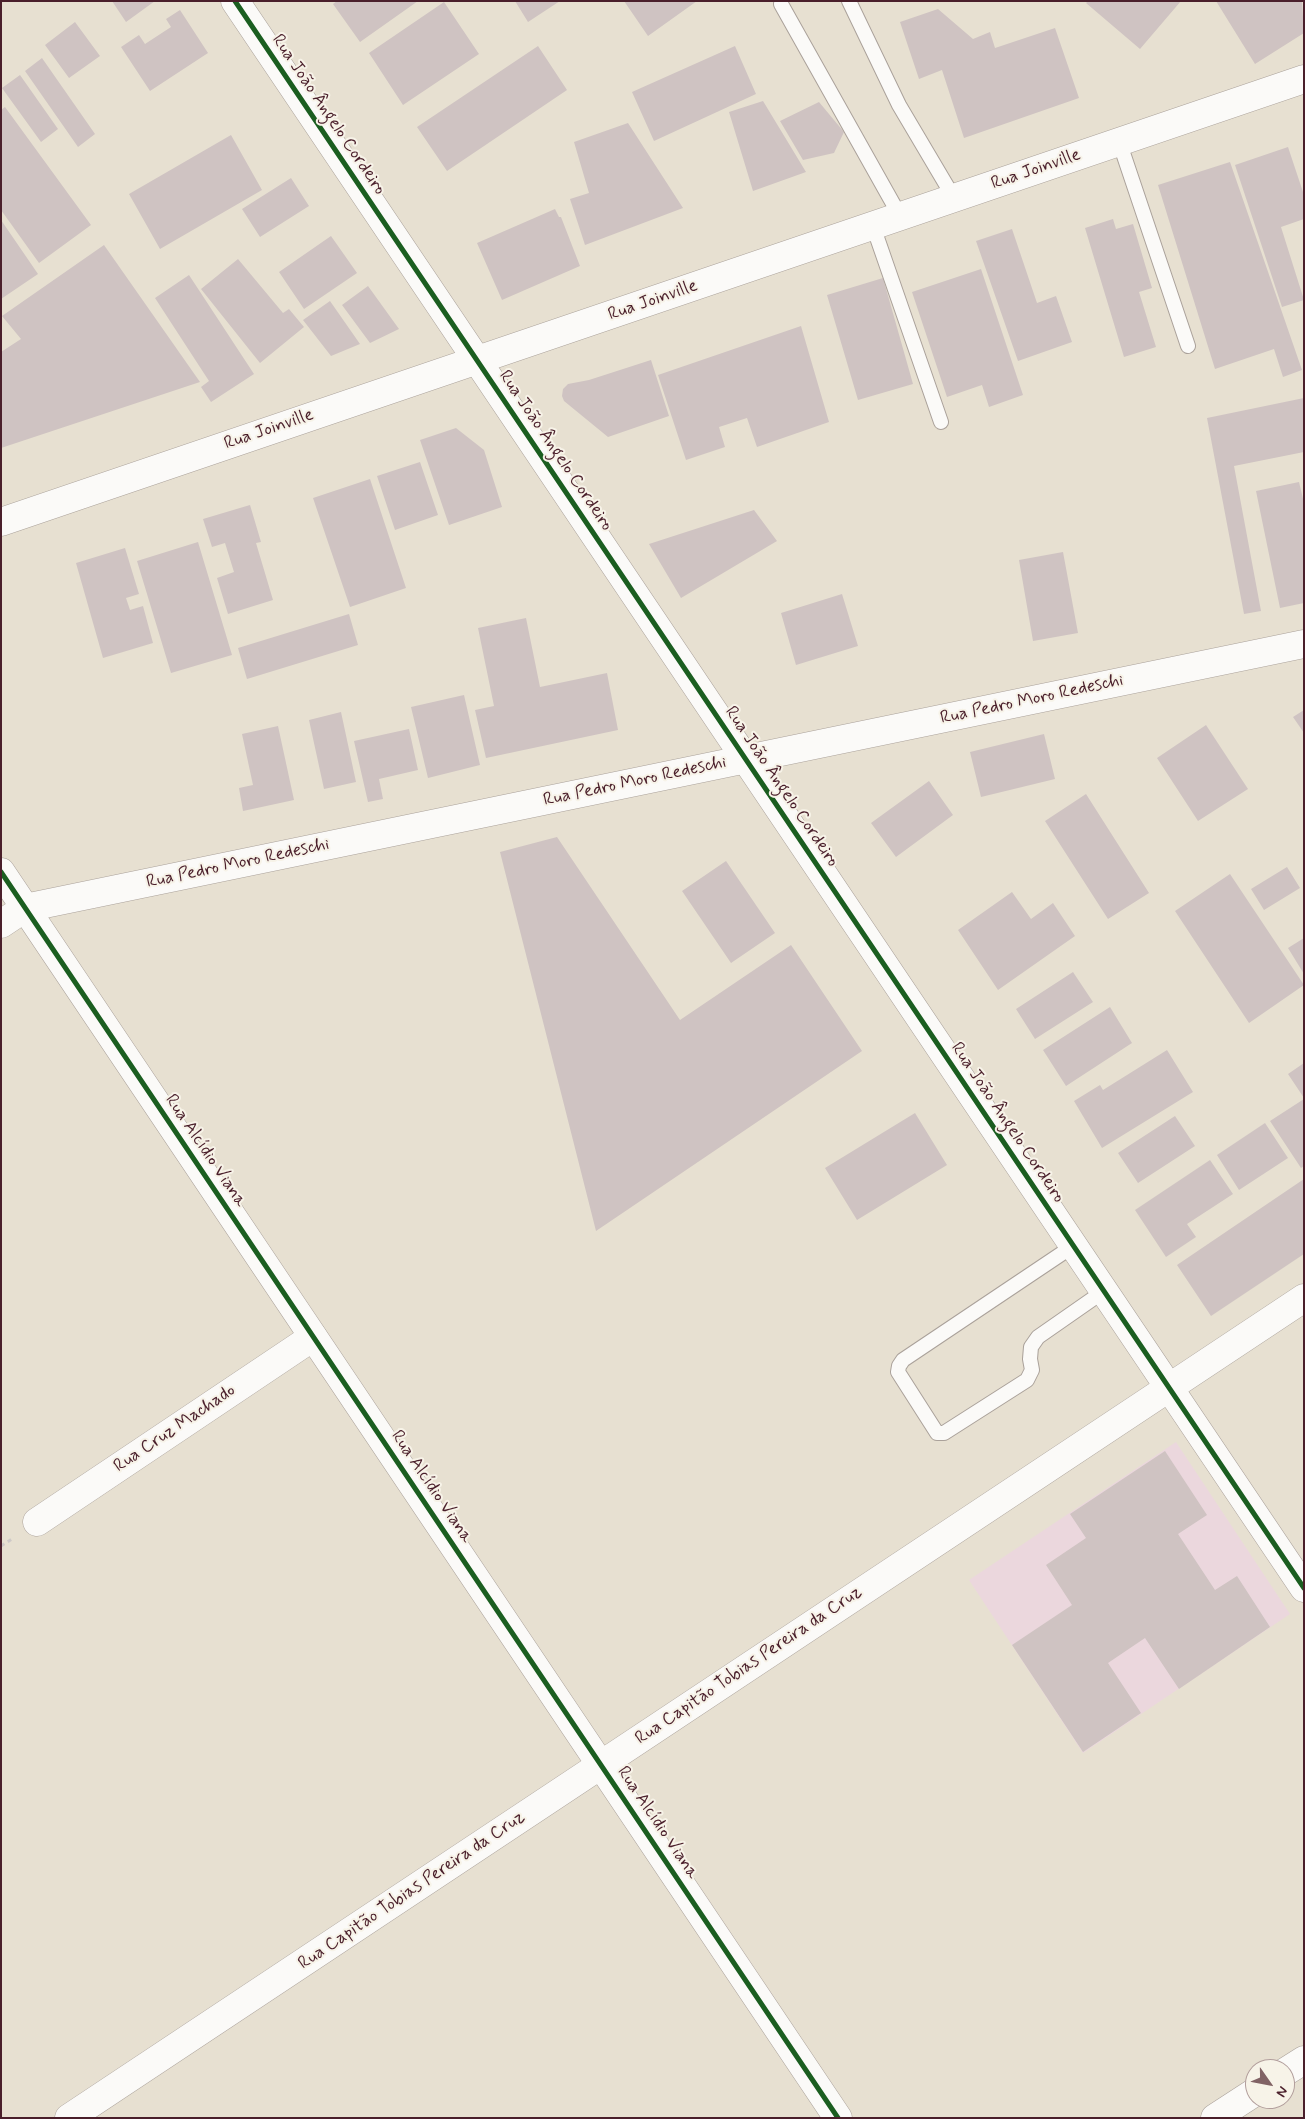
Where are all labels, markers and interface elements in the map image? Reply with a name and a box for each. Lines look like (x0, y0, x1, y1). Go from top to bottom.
street label: Rua João Ângelo Cordeiro (266, 31, 390, 199)
street label: Rua Joinville (988, 145, 1084, 195)
street label: Rua Joinville (605, 276, 701, 326)
street label: Rua João Ângelo Cordeiro (493, 367, 617, 535)
street label: Rua Joinville (221, 405, 317, 455)
street label: Rua Pedro Moro Redeschi (938, 670, 1126, 730)
street label: Rua João Ângelo Cordeiro (719, 703, 843, 871)
street label: Rua Pedro Moro Redeschi (541, 752, 729, 812)
street label: Rua Pedro Moro Redeschi (144, 834, 332, 894)
street label: Rua João Ângelo Cordeiro (945, 1039, 1069, 1207)
street label: Rua Alcídio Viana (159, 1091, 251, 1211)
street label: Rua Cruz Machado (110, 1380, 240, 1478)
street label: Rua Alcídio Viana (385, 1427, 477, 1547)
street label: Rua Capitão Tobias Pereira da Cruz (632, 1582, 866, 1750)
street label: Rua Alcídio Viana (611, 1763, 703, 1883)
street label: Rua Capitão Tobias Pereira da Cruz (295, 1807, 529, 1975)
north arrow (1245, 2059, 1295, 2109)
text: N (1272, 2083, 1292, 2100)

